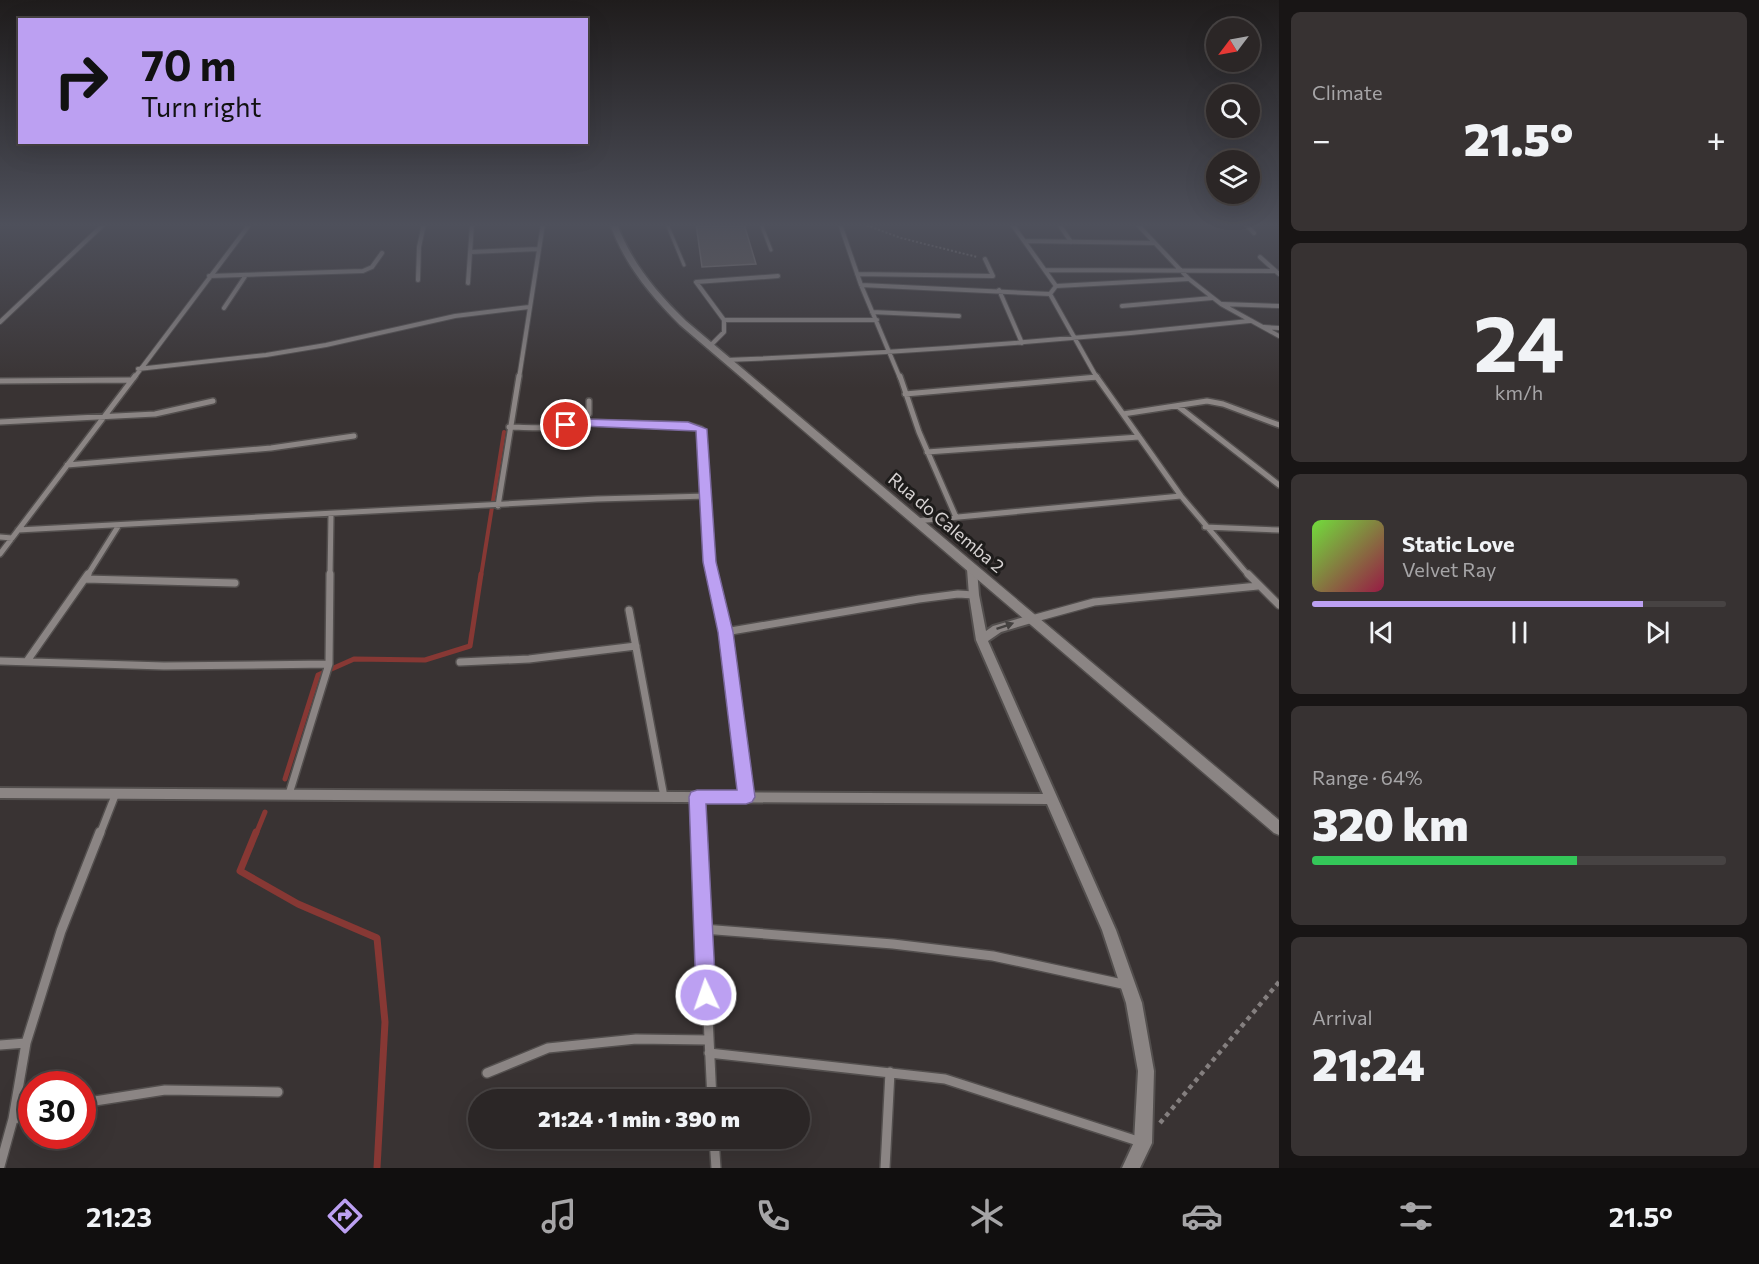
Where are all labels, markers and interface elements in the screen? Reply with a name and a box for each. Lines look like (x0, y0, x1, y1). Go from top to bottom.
north arrow (1206, 18, 1260, 72)
map controls (1206, 18, 1260, 204)
text: 70 m (141, 38, 236, 90)
icon: right (42, 42, 120, 120)
text: Climate (1312, 80, 1382, 104)
button: search (1206, 84, 1260, 138)
text: Turn right (141, 90, 261, 123)
text: 21.5° (1464, 110, 1574, 165)
text: − (1312, 118, 1331, 159)
text: + (1707, 118, 1726, 159)
button: layers (1206, 150, 1260, 204)
text: 24 (1473, 293, 1565, 388)
text: km/h (1495, 380, 1543, 404)
pin (540, 399, 591, 450)
icon: arrive (549, 408, 582, 441)
street label: Rua do Calemba 2 (884, 467, 1009, 577)
text: Static Love (1402, 530, 1515, 557)
text: Velvet Ray (1402, 557, 1496, 581)
icon: previous (1365, 616, 1398, 649)
icon: pause (1503, 616, 1536, 649)
icon: next (1641, 616, 1674, 649)
one-way arrow (996, 621, 1014, 631)
text: Range · 64% (1312, 765, 1423, 789)
text: 320 km (1312, 795, 1469, 850)
position arrow (674, 963, 738, 1027)
text: Arrival (1312, 1005, 1373, 1029)
text: 21:24 (1312, 1035, 1425, 1090)
speed limit sign: 30 (18, 1071, 96, 1149)
text: 21:24 · 1 min · 390 m (538, 1105, 740, 1132)
icon: directions (324, 1195, 366, 1237)
icon: music (538, 1195, 580, 1237)
icon: phone (752, 1195, 794, 1237)
icon: climate (966, 1195, 1008, 1237)
icon: car (1181, 1195, 1223, 1237)
icon: filters (1395, 1195, 1437, 1237)
text: 21:23 (86, 1200, 152, 1233)
text: 21.5° (1609, 1200, 1673, 1233)

